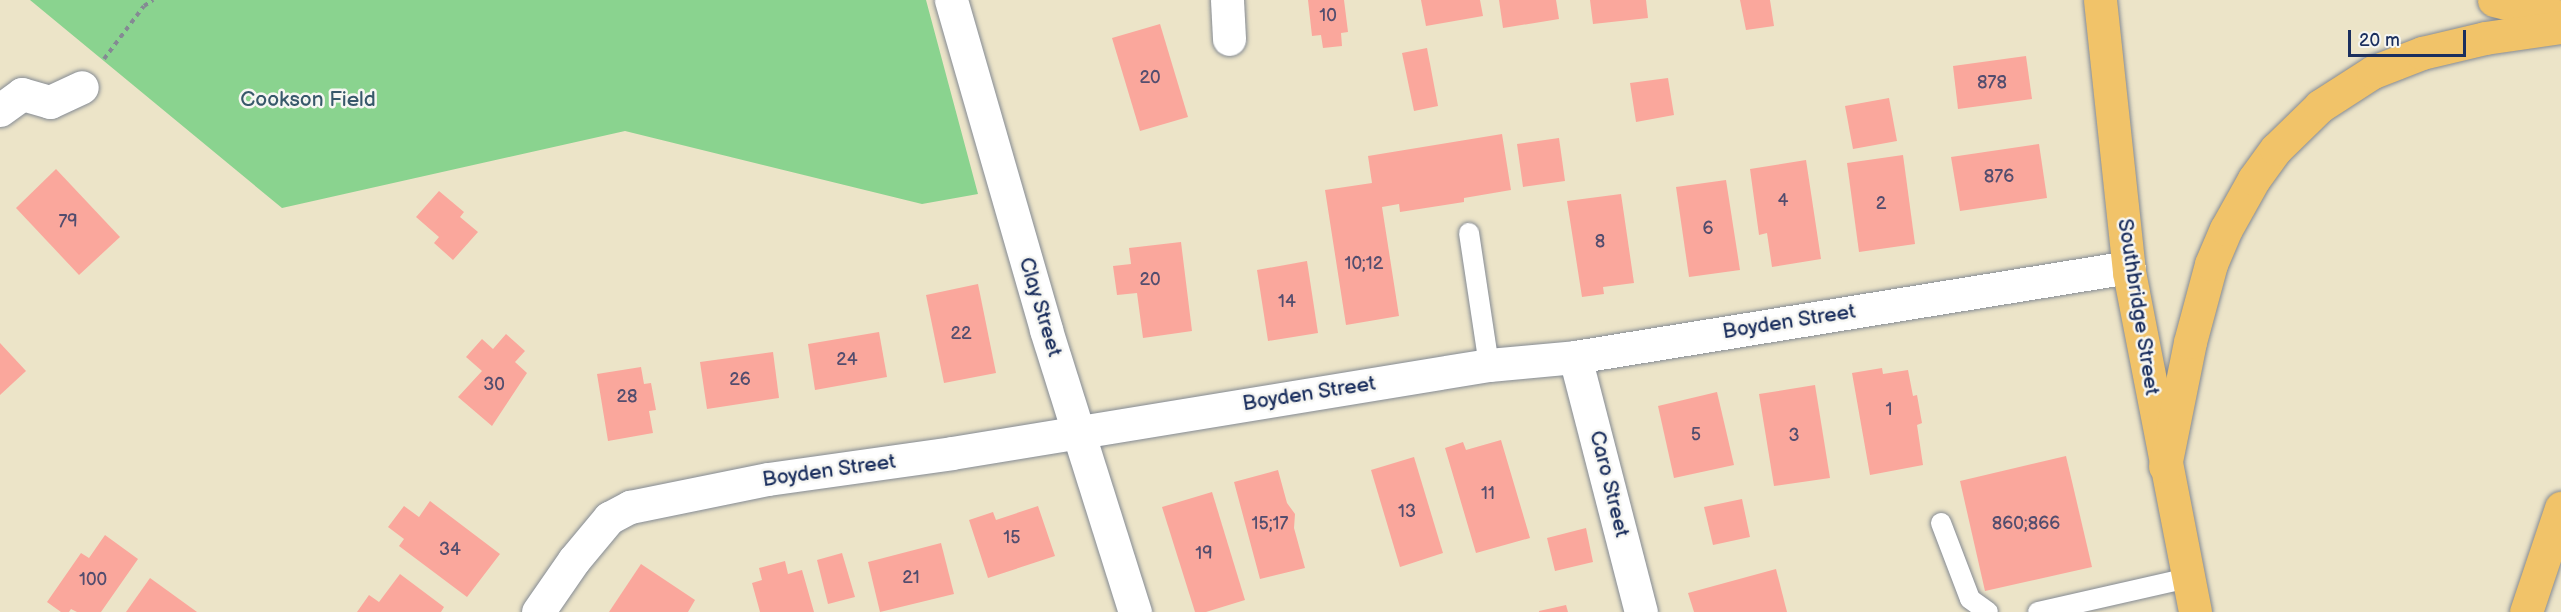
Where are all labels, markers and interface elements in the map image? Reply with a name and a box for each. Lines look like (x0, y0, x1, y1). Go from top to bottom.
house number: 10 (1319, 5, 1337, 27)
scale bar (2351, 18, 2470, 56)
text: 20 m (2359, 30, 2400, 51)
house number: 20 (1139, 67, 1161, 89)
house number: 878 (1977, 72, 2007, 94)
park label: Cookson Field (240, 87, 376, 113)
house number: 876 (1984, 166, 2014, 188)
house number: 4 (1778, 190, 1788, 212)
house number: 2 (1876, 193, 1886, 215)
house number: 79 (58, 211, 78, 233)
street label: Southbridge Street (2112, 217, 2164, 397)
house number: 6 (1703, 218, 1713, 240)
house number: 8 (1595, 231, 1605, 253)
house number: 10;12 (1345, 253, 1383, 275)
street label: Clay Street (1013, 254, 1067, 360)
house number: 20 (1139, 269, 1161, 291)
house number: 14 (1278, 291, 1296, 313)
street label: Boyden Street (1721, 299, 1857, 345)
house number: 22 (950, 323, 972, 345)
house number: 24 (836, 349, 858, 371)
house number: 26 (729, 369, 751, 391)
street label: Boyden Street (1241, 371, 1377, 417)
house number: 30 (483, 374, 505, 396)
house number: 28 (616, 386, 638, 408)
house number: 1 (1886, 399, 1892, 421)
house number: 5 (1691, 424, 1701, 446)
house number: 3 (1788, 425, 1800, 447)
street label: Caro Street (1584, 428, 1634, 540)
street label: Boyden Street (761, 449, 897, 493)
house number: 11 (1481, 483, 1495, 505)
house number: 13 (1398, 501, 1416, 523)
house number: 15;17 (1252, 513, 1288, 535)
house number: 860;866 (1992, 513, 2060, 535)
house number: 15 (1003, 527, 1021, 549)
house number: 34 (439, 539, 461, 561)
house number: 19 (1195, 543, 1213, 565)
house number: 21 (902, 567, 920, 589)
house number: 100 (79, 569, 107, 591)

